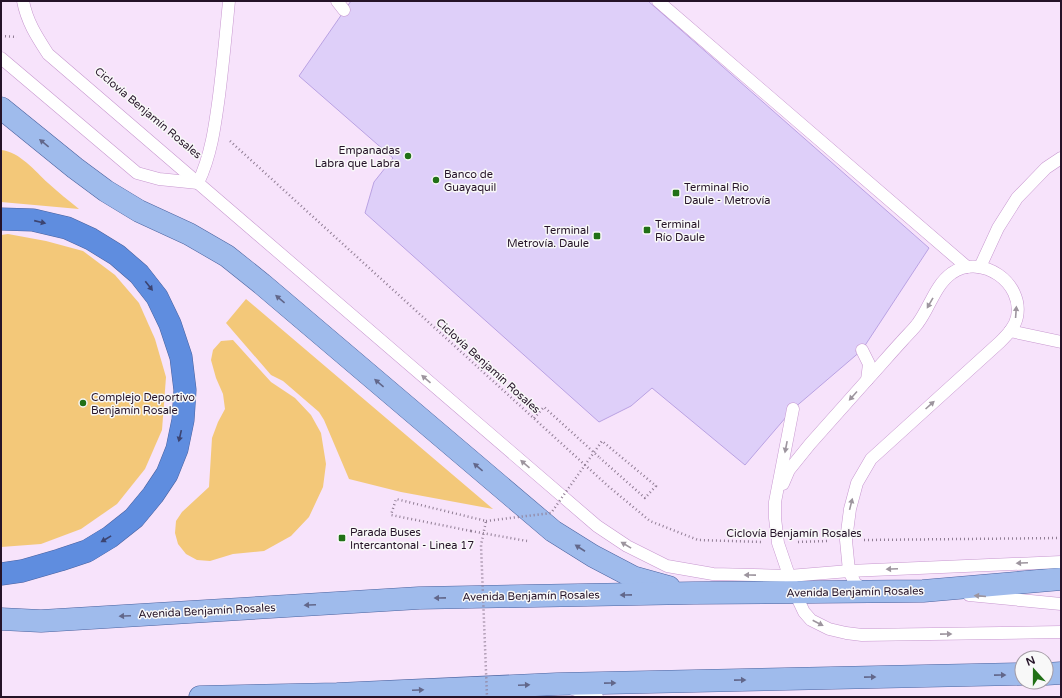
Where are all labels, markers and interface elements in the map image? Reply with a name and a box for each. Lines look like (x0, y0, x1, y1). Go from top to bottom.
street label: Ciclovía Benjamín Rosales (92, 65, 204, 161)
one-way arrow (39, 139, 50, 148)
place label: Empanadas Labra que Labra (315, 144, 400, 170)
marker: Empanadas Labra que Labra (403, 151, 413, 161)
place label: Banco de Guayaquil (444, 168, 496, 194)
marker: Banco de Guayaquil (431, 175, 441, 185)
place label: Terminal Rio Daule - Metrovía (684, 181, 770, 207)
marker: Terminal Rio Daule - Metrovía (671, 188, 681, 198)
place label: Terminal Río Daule (655, 218, 705, 244)
one-way arrow (34, 219, 46, 225)
place label: Terminal Metrovía. Daule (507, 224, 589, 250)
marker: Terminal Río Daule (642, 225, 652, 235)
marker: Terminal Metrovía. Daule (592, 231, 602, 241)
one-way arrow (145, 281, 153, 292)
one-way arrow (274, 295, 285, 304)
one-way arrow (927, 297, 934, 308)
one-way arrow (1013, 306, 1020, 318)
street label: Ciclovía Benjamín Rosales (433, 316, 543, 416)
one-way arrow (422, 375, 431, 384)
one-way arrow (374, 379, 384, 388)
place label: Complejo Deportivo Benjamín Rosale (91, 391, 195, 417)
one-way arrow (848, 391, 858, 401)
marker: Complejo Deportivo Benjamín Rosale (78, 398, 88, 408)
one-way arrow (925, 401, 935, 410)
one-way arrow (176, 430, 182, 442)
one-way arrow (782, 441, 788, 453)
one-way arrow (520, 459, 530, 468)
one-way arrow (473, 463, 483, 472)
one-way arrow (848, 498, 854, 510)
place label: Parada Buses Intercantonal - Linea 17 (350, 526, 474, 552)
street label: Ciclovía Benjamín Rosales (726, 527, 862, 540)
marker: Parada Buses Intercantonal - Linea 17 (337, 533, 347, 543)
one-way arrow (100, 536, 112, 543)
one-way arrow (620, 541, 632, 548)
one-way arrow (575, 544, 585, 552)
one-way arrow (1016, 560, 1028, 567)
one-way arrow (886, 566, 898, 573)
one-way arrow (744, 571, 756, 578)
street label: Avenida Benjamín Rosales (786, 584, 924, 600)
street label: Avenida Benjamín Rosales (462, 588, 600, 604)
one-way arrow (620, 591, 632, 598)
one-way arrow (974, 593, 986, 600)
one-way arrow (433, 595, 446, 601)
street label: Avenida Benjamín Rosales (138, 601, 276, 621)
one-way arrow (304, 601, 316, 608)
one-way arrow (118, 613, 131, 619)
one-way arrow (812, 620, 824, 626)
one-way arrow (940, 631, 953, 637)
north arrow (1014, 650, 1054, 690)
text: N (1024, 653, 1037, 669)
one-way arrow (994, 672, 1007, 678)
one-way arrow (864, 674, 876, 681)
one-way arrow (734, 677, 747, 683)
one-way arrow (604, 680, 617, 686)
one-way arrow (518, 682, 531, 688)
one-way arrow (412, 686, 424, 693)

